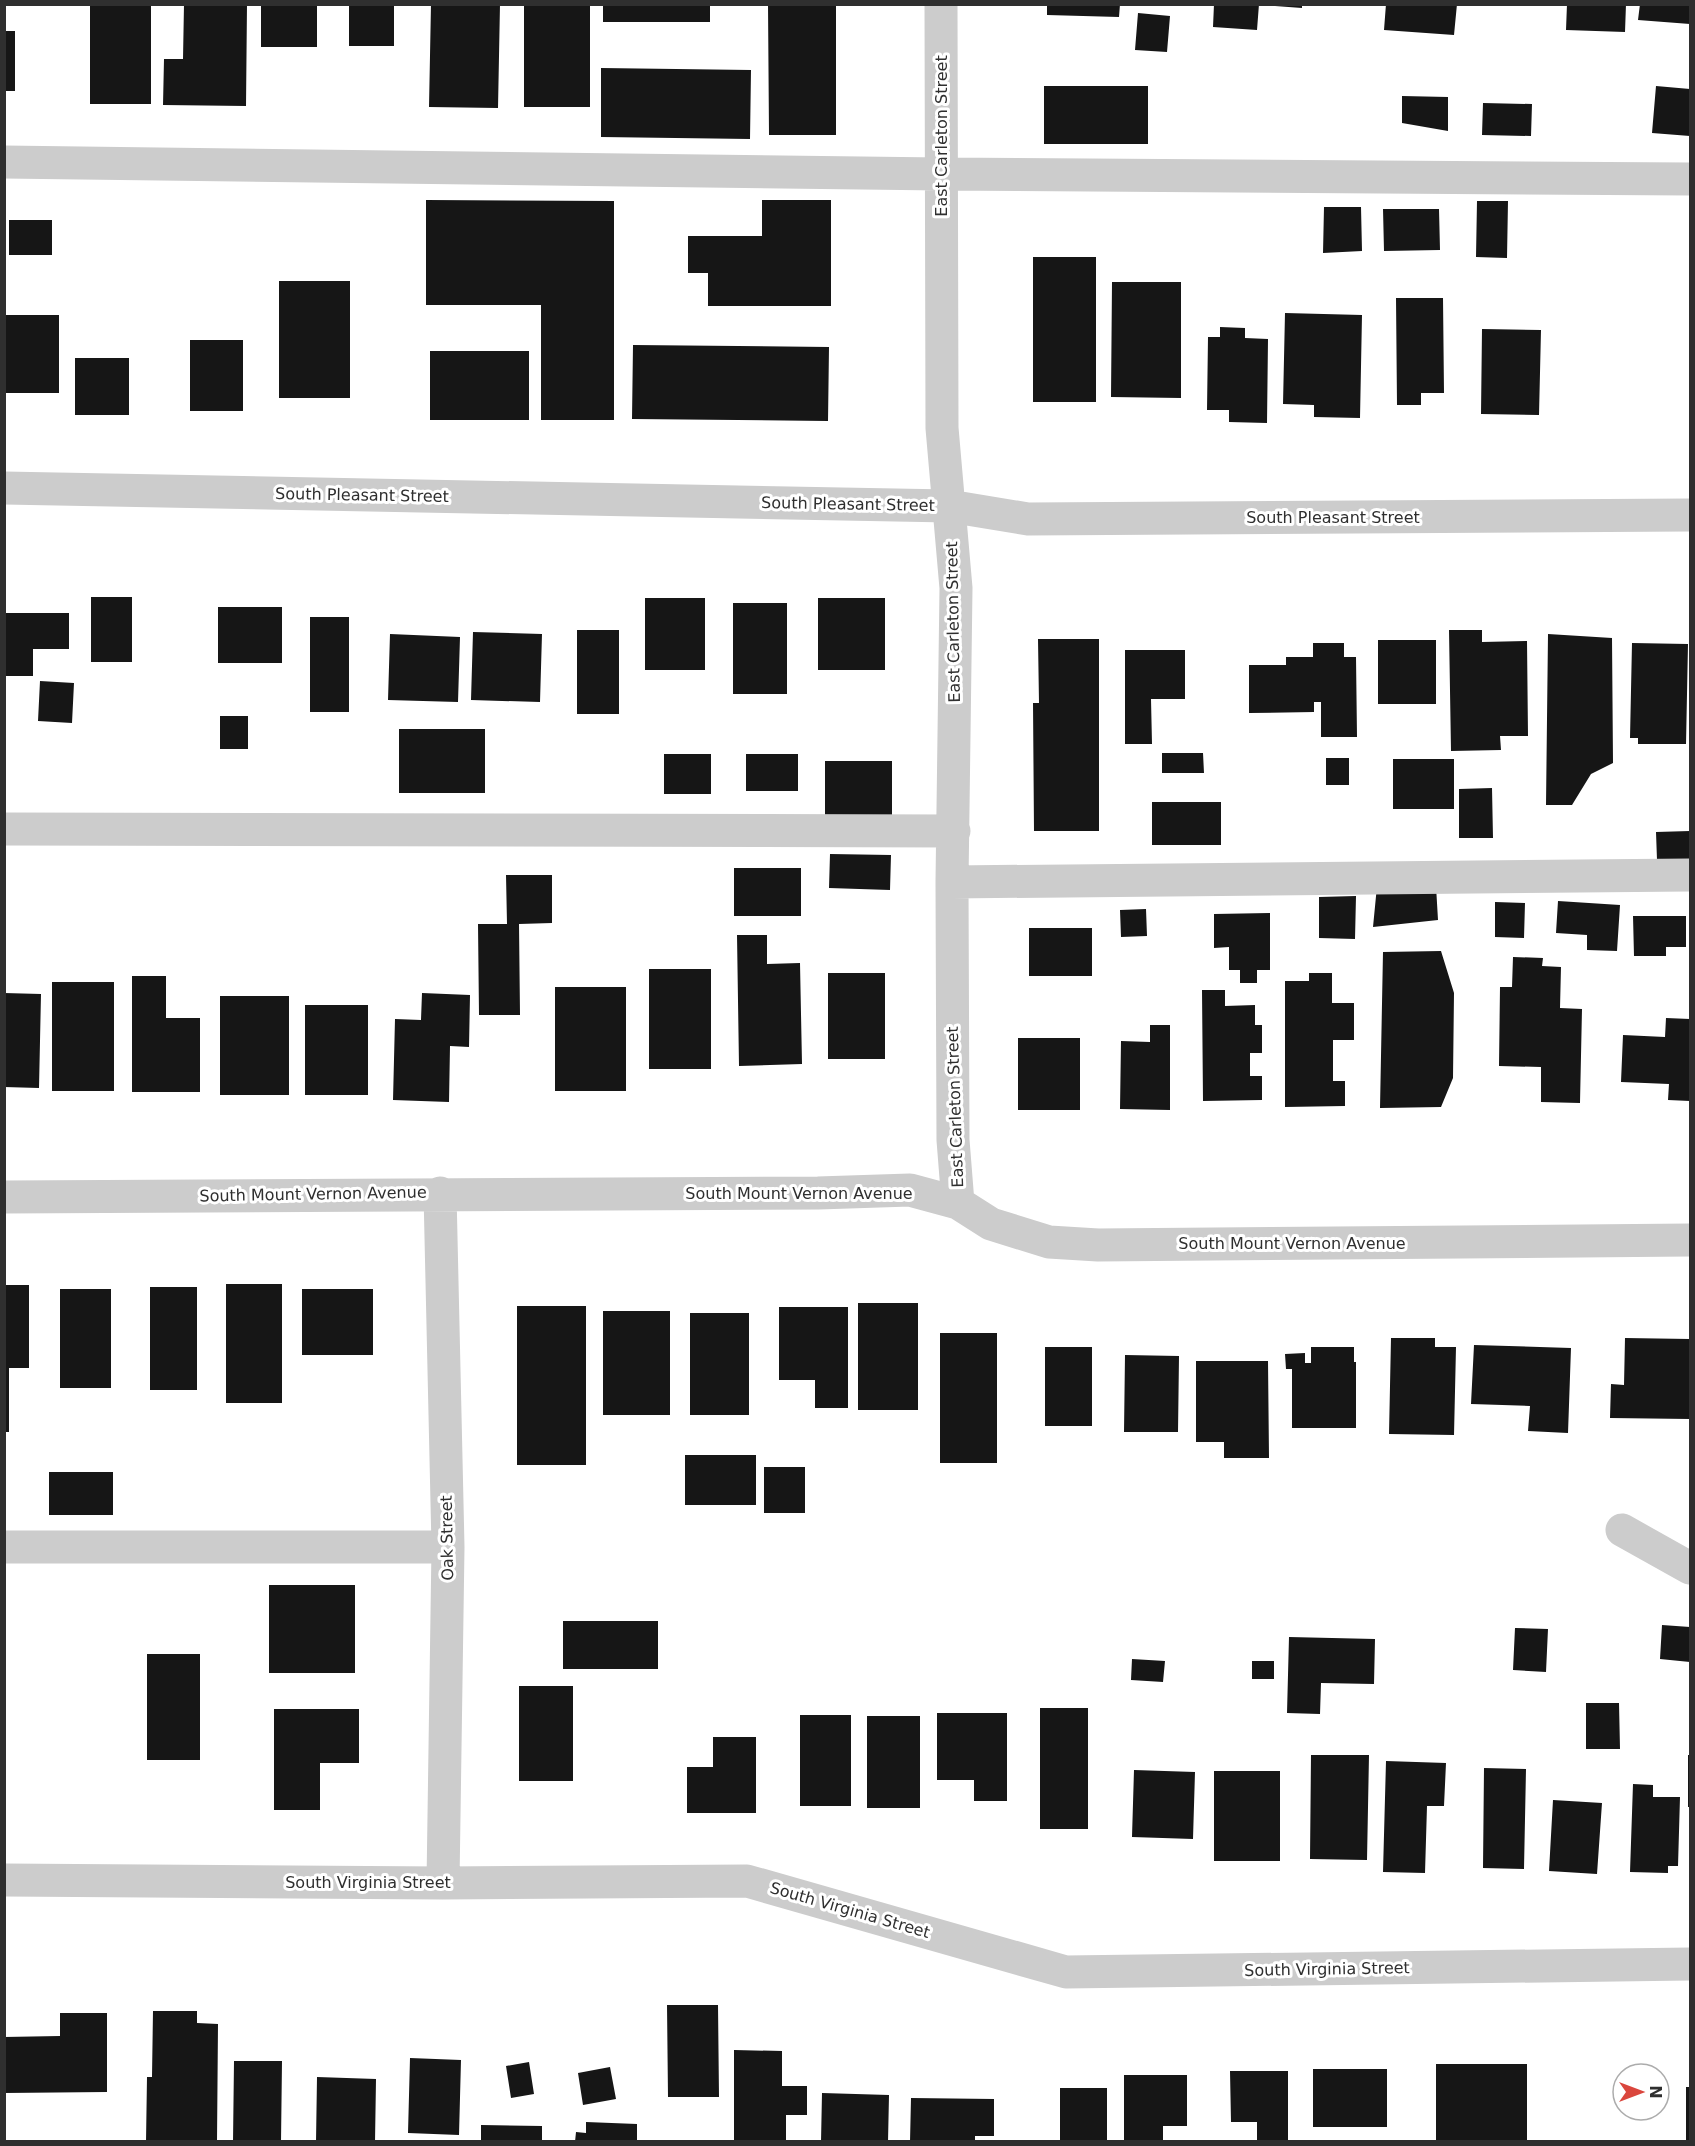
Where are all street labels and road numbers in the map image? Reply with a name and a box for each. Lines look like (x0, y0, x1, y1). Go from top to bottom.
street label: East Carleton Street (932, 55, 951, 217)
street label: South Pleasant Street (275, 484, 449, 506)
street label: South Pleasant Street (761, 493, 935, 515)
street label: South Pleasant Street (1246, 508, 1420, 527)
street label: East Carleton Street (942, 541, 964, 703)
street label: East Carleton Street (943, 1026, 967, 1188)
street label: South Mount Vernon Avenue (199, 1183, 427, 1205)
street label: South Mount Vernon Avenue (685, 1184, 913, 1203)
street label: South Mount Vernon Avenue (1178, 1234, 1406, 1253)
street label: Oak Street (437, 1495, 457, 1581)
street label: South Virginia Street (285, 1873, 451, 1892)
street label: South Virginia Street (768, 1878, 932, 1942)
street label: South Virginia Street (1244, 1958, 1410, 1980)

